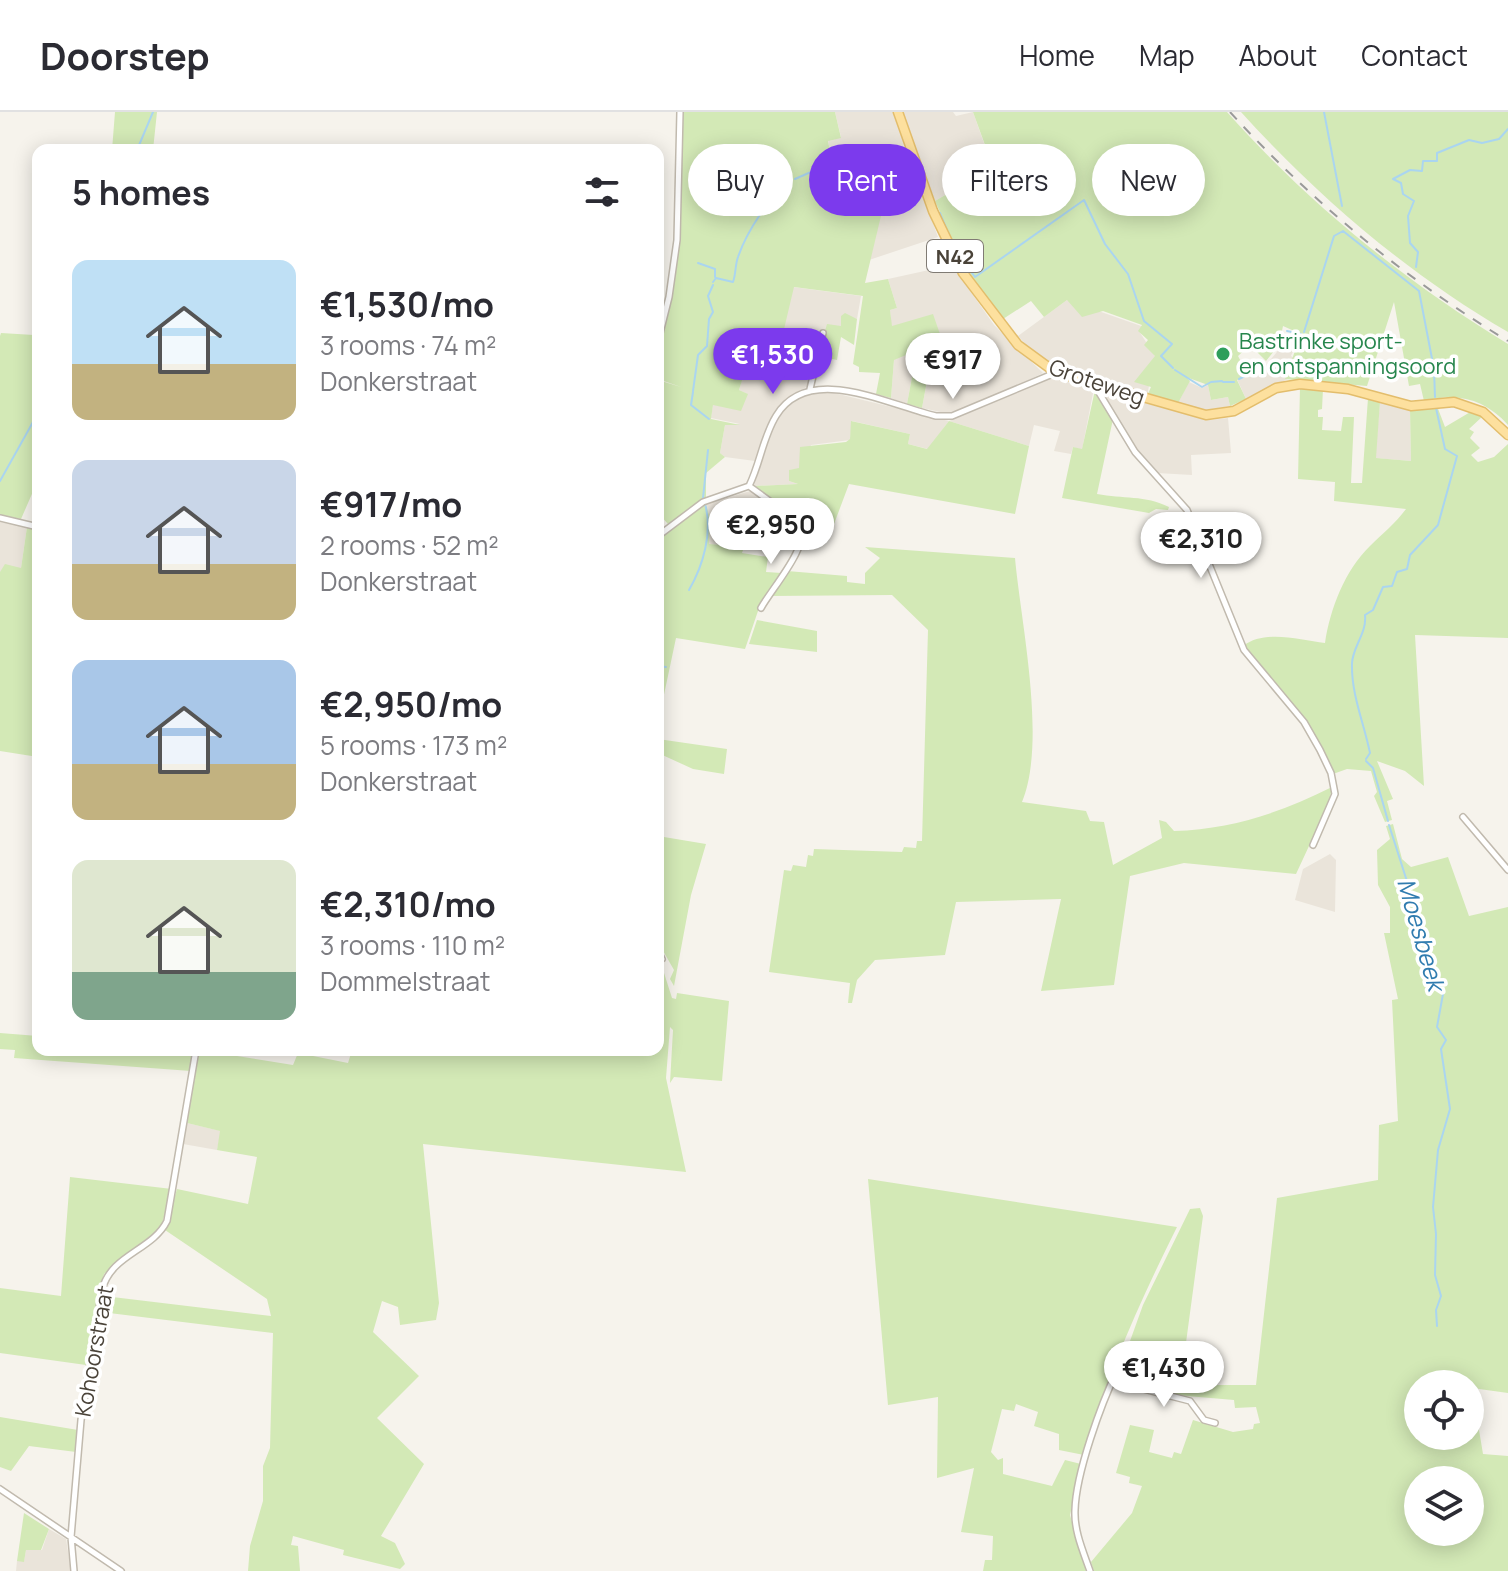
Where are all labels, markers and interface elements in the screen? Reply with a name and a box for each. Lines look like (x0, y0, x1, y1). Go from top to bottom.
text: Doorstep (40, 29, 210, 81)
text: Home (1019, 36, 1095, 74)
text: Map (1139, 36, 1195, 74)
text: About (1239, 36, 1317, 74)
text: Contact (1361, 36, 1468, 74)
chip: Buy (688, 144, 793, 216)
chip: Rent (809, 144, 926, 216)
chip: Filters (942, 144, 1076, 216)
chip: New (1092, 144, 1205, 216)
text: 5 homes (72, 169, 210, 215)
icon: filters (580, 170, 624, 214)
road number: N42 (927, 240, 983, 272)
text: €1,530/mo (320, 281, 494, 327)
icon: home (136, 292, 232, 388)
place label: Bastrinke sport- en ontspanningsoord (1239, 326, 1456, 381)
text: 3 rooms · 74 m² (320, 327, 496, 363)
pin: €1,530 (708, 328, 838, 396)
pin: €917 (906, 333, 1000, 401)
text: €1,530 (731, 336, 815, 372)
text: €917 (923, 341, 983, 377)
marker: Bastrinke sport- en ontspanningsoord (1214, 345, 1232, 363)
street label: Groteweg (1045, 352, 1149, 412)
text: Donkerstraat (320, 363, 477, 399)
text: €917/mo (320, 481, 462, 527)
icon: home (136, 492, 232, 588)
pin: €2,950 (706, 498, 836, 566)
text: €2,950 (726, 506, 816, 542)
pin: €2,310 (1136, 512, 1266, 580)
text: €2,310 (1159, 520, 1243, 556)
text: 2 rooms · 52 m² (320, 527, 499, 563)
text: Donkerstraat (320, 563, 477, 599)
text: €2,950/mo (320, 681, 502, 727)
icon: home (136, 692, 232, 788)
text: 5 rooms · 173 m² (320, 727, 507, 763)
text: Donkerstraat (320, 763, 477, 799)
water label: Moesbeek (1390, 874, 1455, 997)
text: €2,310/mo (320, 881, 496, 927)
icon: home (136, 892, 232, 988)
text: 3 rooms · 110 m² (320, 927, 505, 963)
text: Dommelstraat (320, 963, 490, 999)
street label: Kohoorstraat (68, 1283, 120, 1419)
pin: €1,430 (1099, 1341, 1229, 1409)
text: €1,430 (1122, 1349, 1206, 1385)
map controls (1404, 1370, 1484, 1546)
button: locate (1404, 1370, 1484, 1450)
button: layers (1404, 1466, 1484, 1546)

